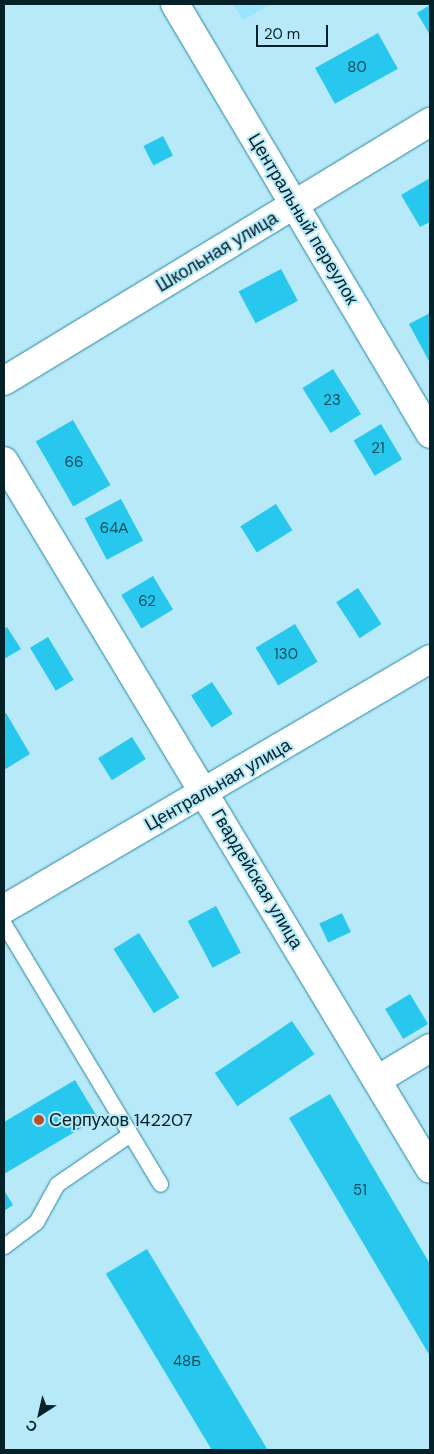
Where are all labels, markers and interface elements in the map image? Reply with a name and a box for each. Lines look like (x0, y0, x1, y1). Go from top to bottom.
scale bar (259, 15, 332, 47)
text: 20 m (264, 24, 300, 44)
house number: 80 (347, 59, 367, 77)
street label: Центральный переулок (243, 129, 363, 309)
street label: Школьная улица (152, 207, 282, 297)
house number: 23 (323, 392, 341, 410)
house number: 21 (371, 440, 385, 458)
house number: 66 (65, 454, 83, 472)
house number: 64А (100, 520, 128, 538)
house number: 62 (138, 593, 156, 611)
house number: 130 (274, 646, 298, 664)
street label: Центральная улица (141, 734, 295, 836)
street label: Гвардейская улица (207, 805, 307, 953)
place label: Серпухов 142207 (49, 1109, 193, 1131)
marker: Серпухов 142207 (33, 1114, 45, 1126)
house number: 51 (353, 1182, 367, 1200)
house number: 48Б (173, 1353, 201, 1371)
north arrow (15, 1389, 65, 1439)
text: С (22, 1416, 41, 1437)

